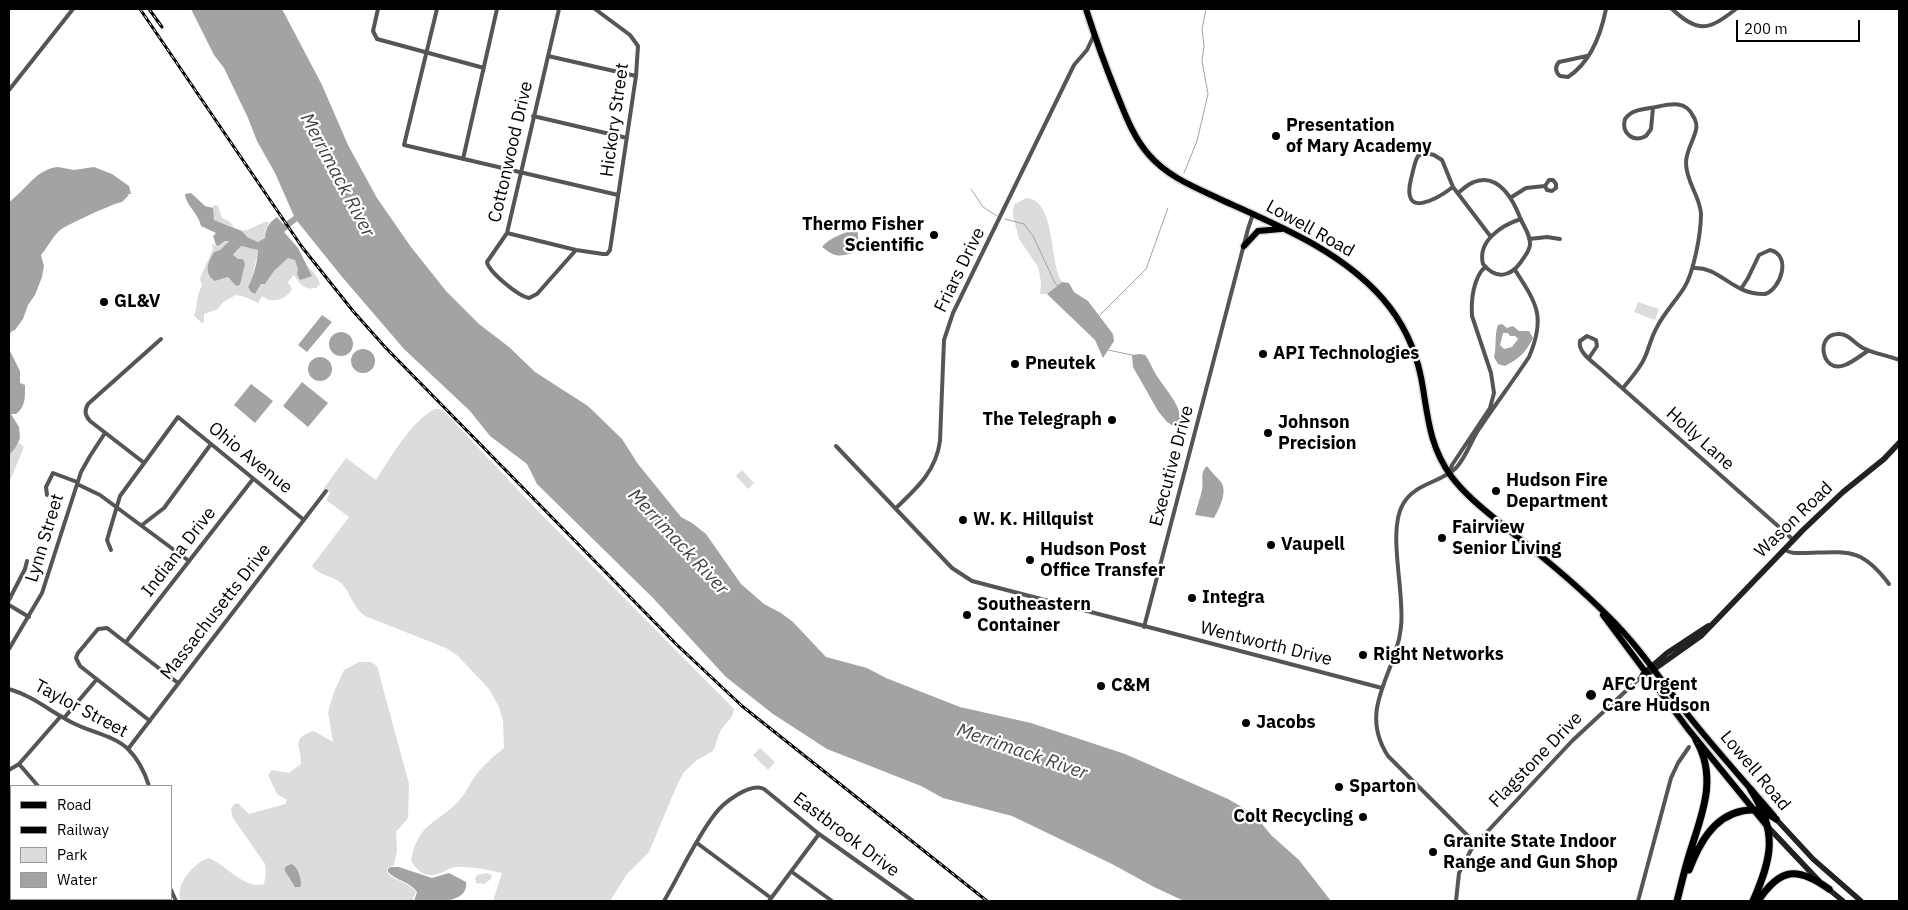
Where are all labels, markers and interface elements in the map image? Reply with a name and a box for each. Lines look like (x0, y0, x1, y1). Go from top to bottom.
scale bar (1738, 10, 1862, 42)
text: 200 m (1744, 19, 1788, 38)
street label: Hickory Street (596, 62, 634, 178)
street label: Cottonwood Drive (484, 79, 538, 225)
water label: Merrimack River (295, 109, 379, 241)
place label: Presentation of Mary Academy (1286, 115, 1432, 158)
marker: Presentation of Mary Academy (1270, 130, 1282, 142)
street label: Lowell Road (1262, 196, 1358, 262)
place label: Thermo Fisher Scientific (802, 214, 924, 256)
street label: Friars Drive (930, 224, 990, 316)
marker: Thermo Fisher Scientific (928, 229, 940, 241)
place label: GL&V (114, 291, 160, 313)
marker: GL&V (98, 296, 110, 308)
place label: API Technologies (1273, 343, 1419, 365)
marker: API Technologies (1257, 348, 1269, 360)
place label: Pneutek (1025, 353, 1096, 375)
marker: Pneutek (1009, 358, 1021, 370)
street label: Executive Drive (1146, 403, 1198, 529)
street label: Holly Lane (1661, 403, 1739, 475)
place label: The Telegraph (982, 409, 1102, 431)
place label: Johnson Precision (1278, 412, 1356, 454)
marker: The Telegraph (1106, 414, 1118, 426)
street label: Ohio Avenue (204, 418, 296, 498)
marker: Johnson Precision (1262, 427, 1274, 439)
place label: Hudson Fire Department (1506, 470, 1608, 512)
street label: Wason Road (1750, 477, 1838, 563)
water label: Merrimack River (623, 484, 733, 600)
marker: Hudson Fire Department (1490, 485, 1502, 497)
street label: Lynn Street (21, 491, 69, 585)
street label: Indiana Drive (137, 503, 221, 601)
place label: W. K. Hillquist (973, 509, 1094, 531)
marker: W. K. Hillquist (957, 514, 969, 526)
place label: Fairview Senior Living (1452, 517, 1561, 560)
marker: Fairview Senior Living (1436, 532, 1448, 544)
place label: Vaupell (1281, 534, 1345, 556)
place label: Hudson Post Office Transfer (1040, 539, 1165, 582)
marker: Vaupell (1265, 539, 1277, 551)
street label: Massachusetts Drive (156, 540, 276, 684)
marker: Hudson Post Office Transfer (1024, 554, 1036, 566)
place label: Integra (1202, 587, 1265, 609)
marker: Integra (1186, 592, 1198, 604)
place label: Southeastern Container (977, 594, 1091, 636)
marker: Southeastern Container (961, 609, 973, 621)
street label: Wentworth Drive (1198, 617, 1334, 671)
place label: Right Networks (1373, 644, 1504, 666)
marker: Right Networks (1357, 649, 1369, 661)
place label: AFC Urgent Care Hudson (1602, 674, 1710, 716)
street label: Taylor Street (31, 675, 131, 743)
place label: C&M (1111, 675, 1150, 697)
marker: C&M (1095, 680, 1107, 692)
marker: AFC Urgent Care Hudson (1584, 688, 1598, 702)
street label: Flagstone Drive (1485, 707, 1587, 813)
place label: Jacobs (1256, 712, 1316, 734)
marker: Jacobs (1240, 717, 1252, 729)
water label: Merrimack River (954, 719, 1090, 785)
street label: Lowell Road (1715, 727, 1795, 815)
place label: Sparton (1349, 776, 1416, 798)
marker: Sparton (1333, 781, 1345, 793)
legend (10, 785, 172, 900)
street label: Eastbrook Drive (789, 788, 903, 882)
text: Road (57, 795, 92, 814)
place label: Colt Recycling (1233, 806, 1353, 828)
marker: Colt Recycling (1357, 811, 1369, 823)
text: Railway (57, 820, 109, 839)
place label: Granite State Indoor Range and Gun Shop (1443, 831, 1618, 874)
text: Park (57, 845, 87, 864)
marker: Granite State Indoor Range and Gun Shop (1427, 846, 1439, 858)
text: Water (57, 870, 97, 889)

